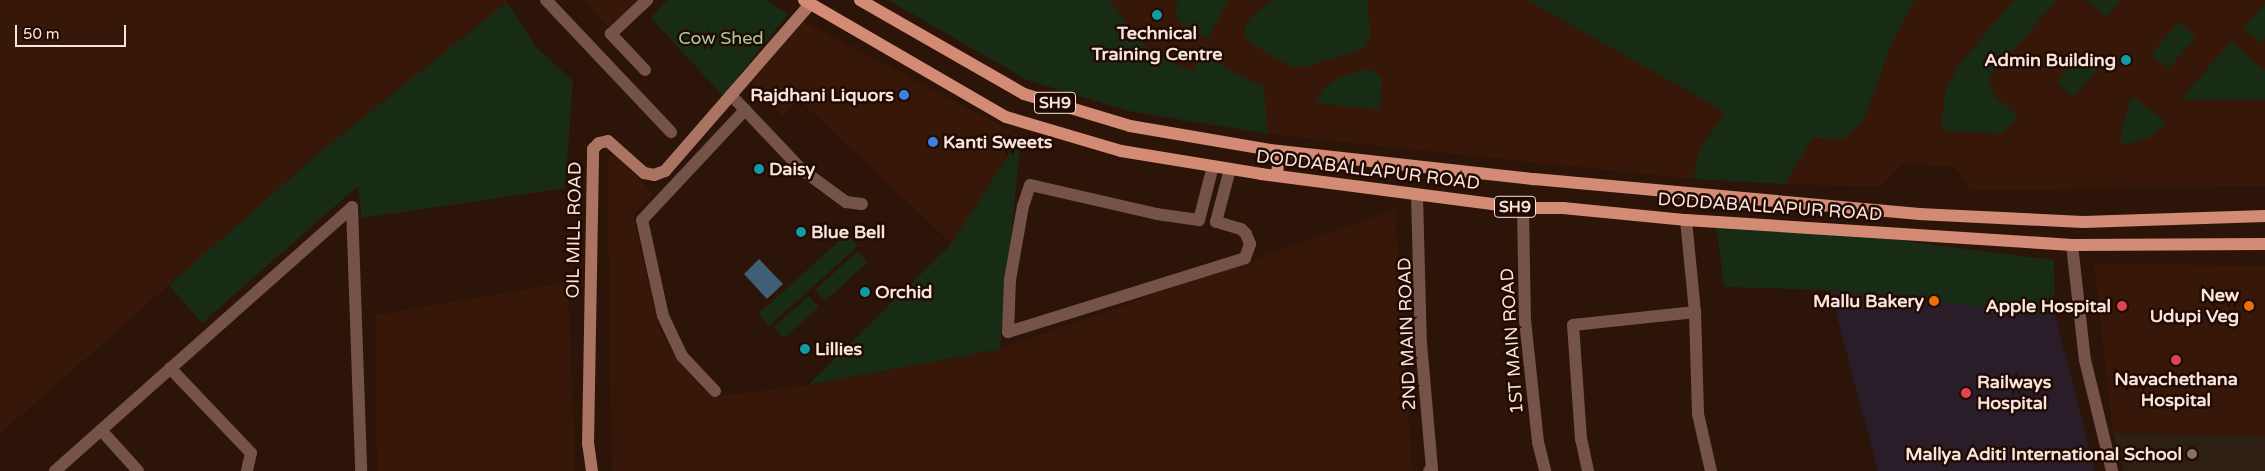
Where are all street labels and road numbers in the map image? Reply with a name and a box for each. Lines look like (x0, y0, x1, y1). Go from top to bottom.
road number: SH9 (1034, 90, 1076, 116)
street label: DODDABALLAPUR ROAD (1255, 146, 1481, 194)
street label: OIL MILL ROAD (562, 161, 586, 299)
street label: DODDABALLAPUR ROAD (1657, 188, 1883, 226)
road number: SH9 (1494, 193, 1536, 220)
street label: 2ND MAIN ROAD (1394, 257, 1420, 411)
street label: 1ST MAIN ROAD (1496, 267, 1528, 415)

